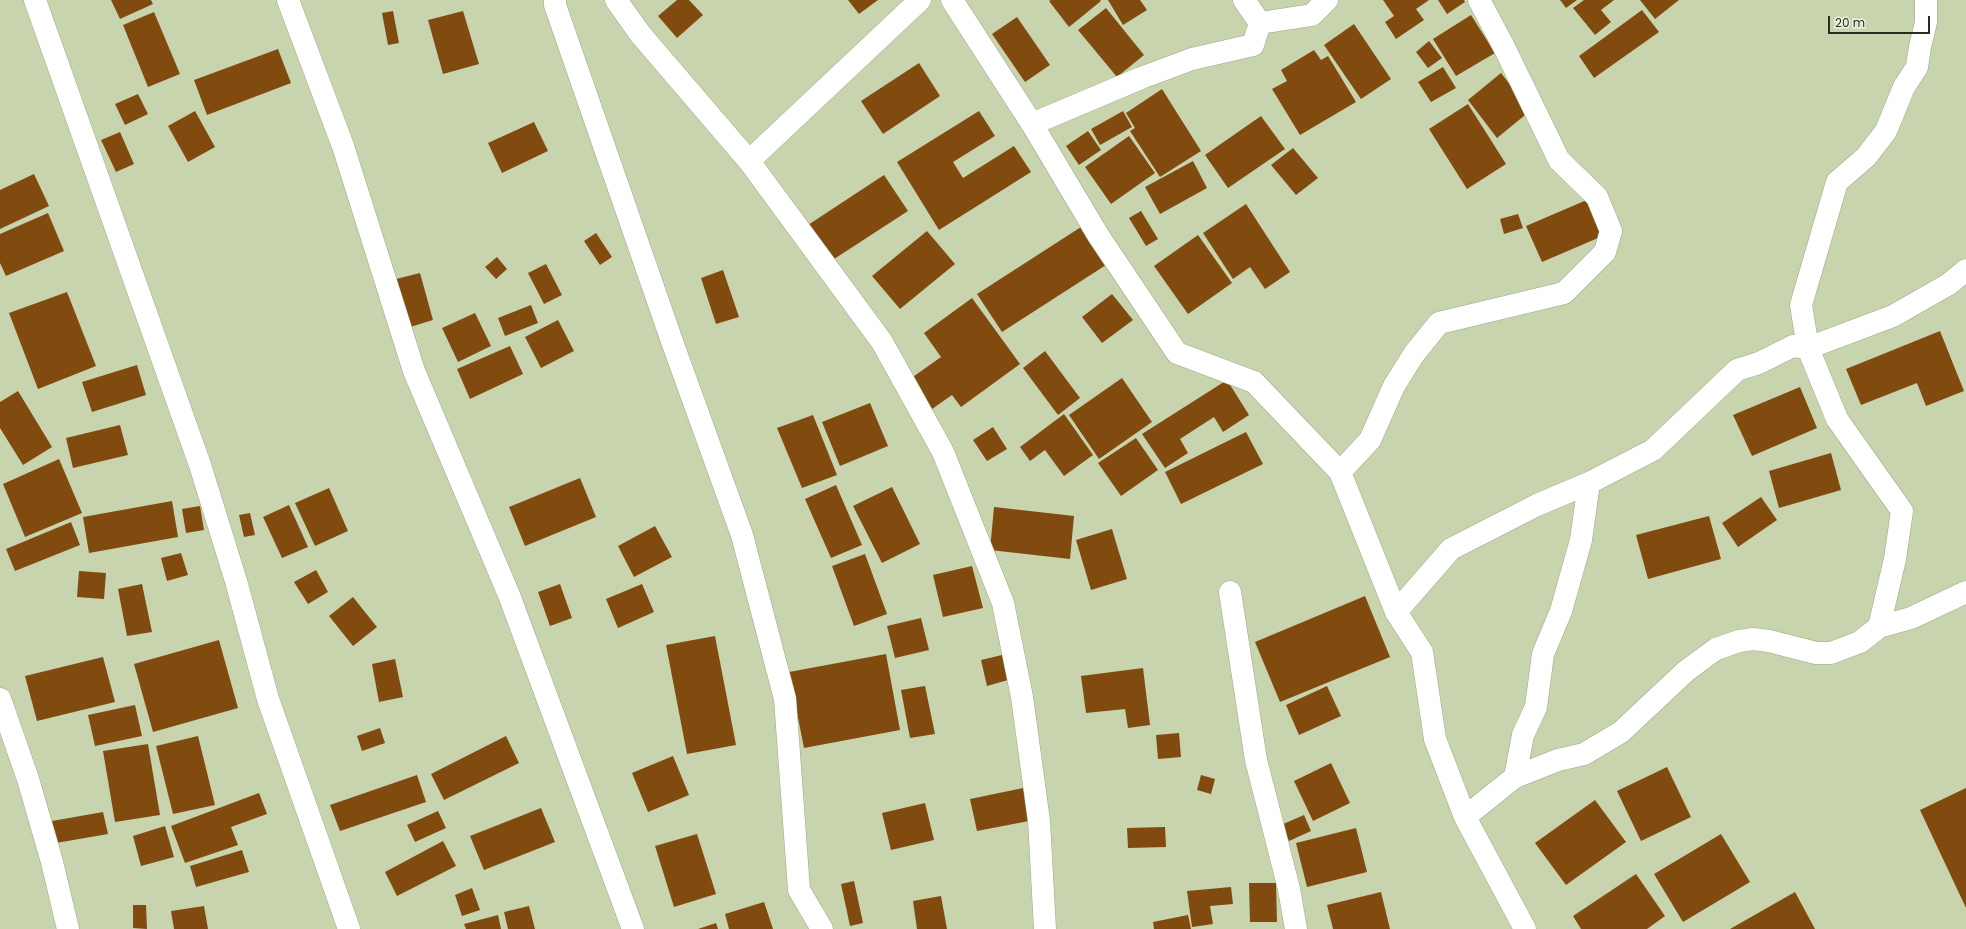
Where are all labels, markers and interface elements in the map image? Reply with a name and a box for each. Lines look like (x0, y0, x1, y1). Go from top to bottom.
scale bar (1830, 8, 1932, 34)
text: 20 m (1835, 14, 1865, 31)

